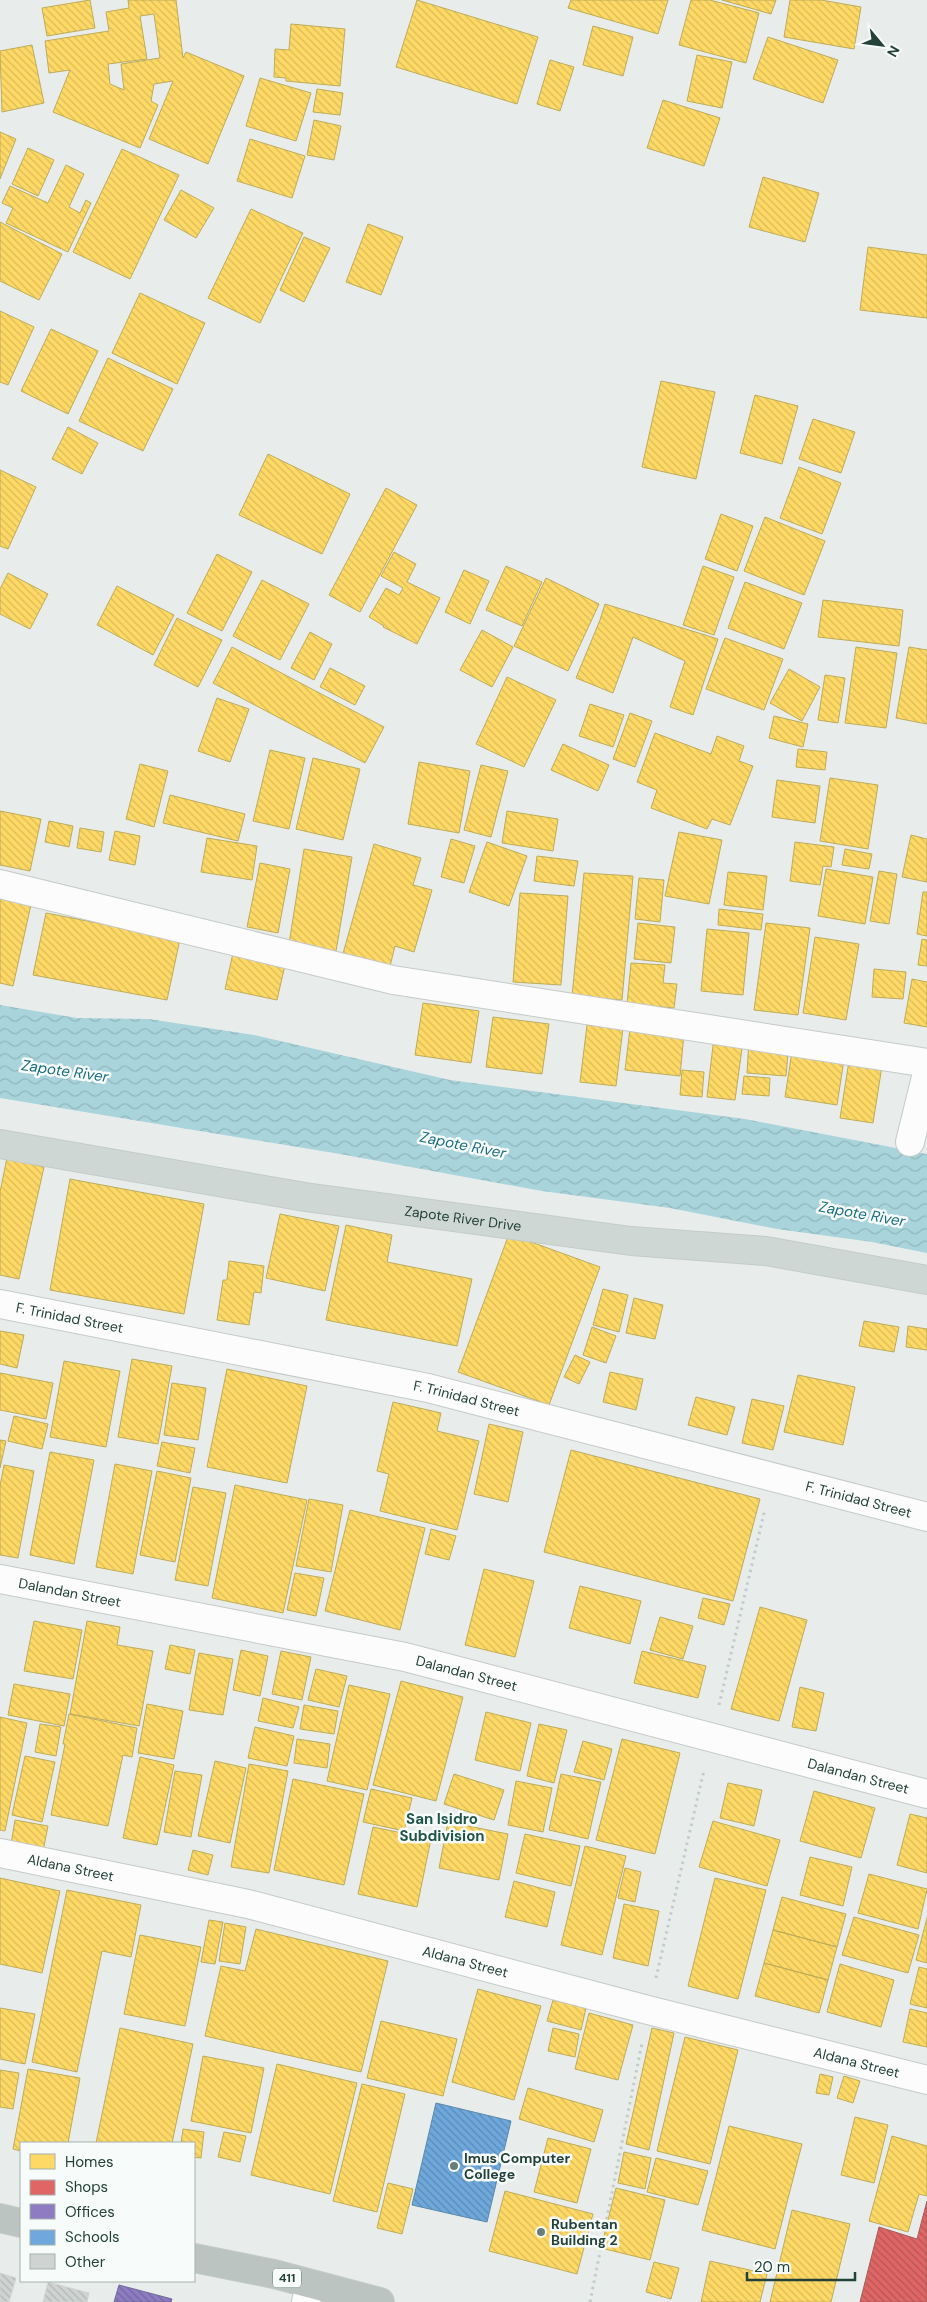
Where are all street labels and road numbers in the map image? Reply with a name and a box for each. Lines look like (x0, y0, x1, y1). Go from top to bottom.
street label: Zapote River Drive (403, 1202, 523, 1235)
street label: F. Trinidad Street (15, 1298, 125, 1337)
street label: F. Trinidad Street (412, 1376, 522, 1420)
street label: F. Trinidad Street (804, 1477, 914, 1522)
street label: Dalandan Street (17, 1574, 122, 1611)
street label: Dalandan Street (414, 1651, 519, 1695)
street label: Dalandan Street (806, 1754, 911, 1798)
street label: Aldana Street (26, 1850, 115, 1885)
street label: Aldana Street (420, 1942, 510, 1982)
street label: Aldana Street (812, 2043, 901, 2082)
road number: 411 (273, 2268, 301, 2288)

